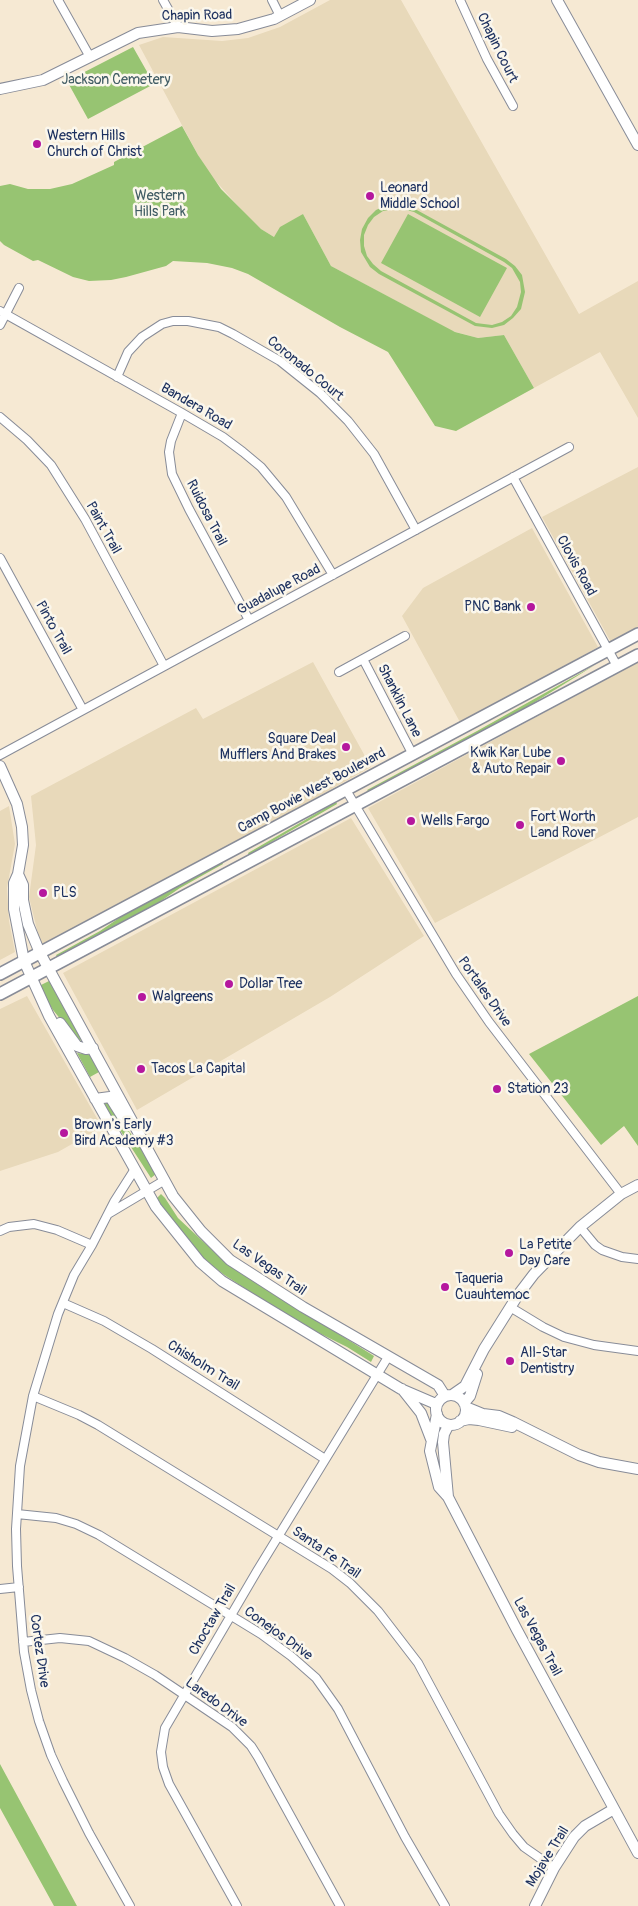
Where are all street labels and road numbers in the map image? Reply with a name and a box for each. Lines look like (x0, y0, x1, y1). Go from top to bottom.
street label: Chapin Road (162, 7, 232, 25)
street label: Chapin Court (473, 10, 521, 86)
street label: Coronado Court (263, 333, 347, 405)
street label: Bandera Road (157, 380, 235, 434)
street label: Ruidosa Trail (182, 477, 230, 549)
street label: Paint Trail (82, 499, 124, 557)
street label: Clovis Road (553, 533, 599, 599)
street label: Guadalupe Road (234, 561, 324, 619)
street label: Pinto Trail (31, 598, 75, 658)
street label: Shanklin Lane (373, 662, 425, 740)
street label: Camp Bowie West Boulevard (235, 745, 389, 837)
street label: Portales Drive (454, 954, 514, 1030)
street label: Las Vegas Trail (229, 1236, 309, 1300)
street label: Chisholm Trail (164, 1337, 242, 1395)
street label: Santa Fe Trail (288, 1523, 364, 1583)
street label: Choctaw Trail (186, 1582, 240, 1658)
street label: Las Vegas Trail (509, 1595, 565, 1679)
street label: Conejos Drive (240, 1603, 316, 1665)
street label: Cortez Drive (26, 1613, 52, 1689)
street label: Laredo Drive (182, 1675, 250, 1731)
street label: Mojave Trail (523, 1824, 573, 1890)

